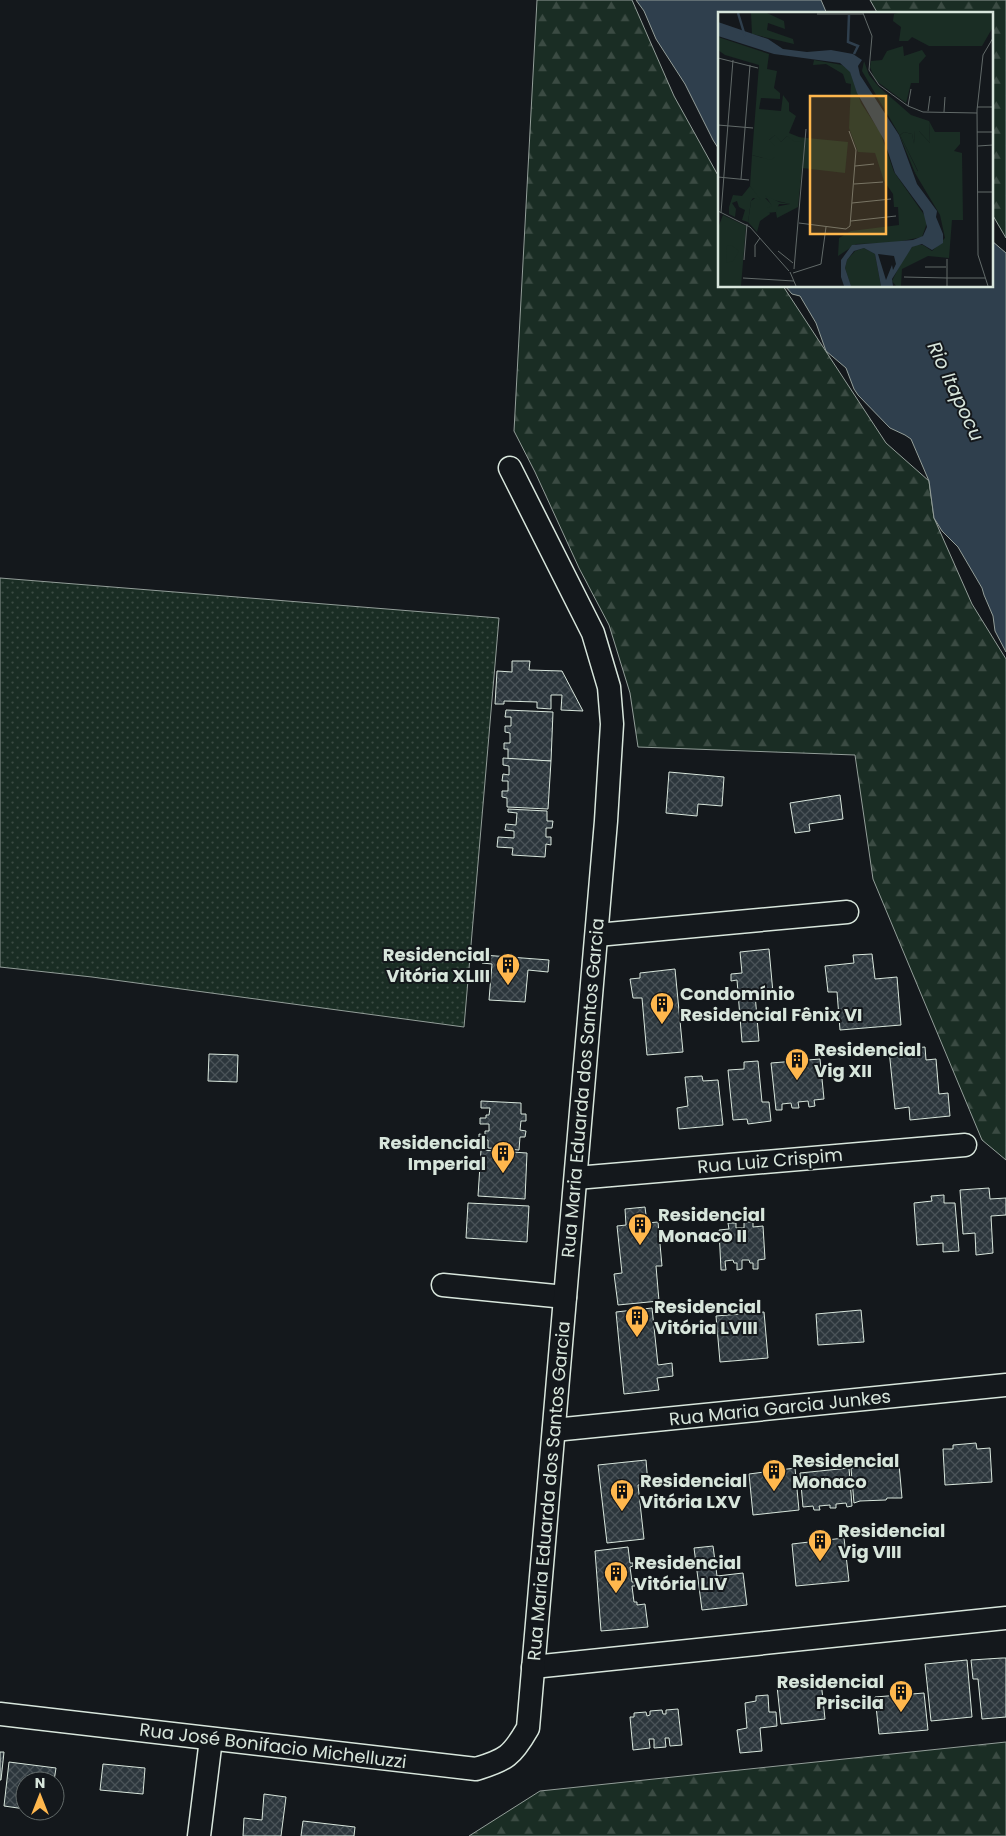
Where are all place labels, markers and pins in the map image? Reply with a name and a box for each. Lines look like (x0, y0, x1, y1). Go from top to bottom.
place label: Residencial Vitória XLIII (383, 942, 490, 988)
building icon: Residencial Vitória XLIII (495, 952, 521, 986)
place label: Condomínio Residencial Fênix VI (680, 981, 862, 1027)
building icon: Condomínio Residencial Fênix VI (649, 991, 675, 1025)
place label: Residencial Vig XII (814, 1037, 921, 1083)
building icon: Residencial Vig XII (784, 1047, 810, 1081)
place label: Residencial Imperial (379, 1130, 486, 1176)
building icon: Residencial Imperial (490, 1140, 516, 1174)
place label: Residencial Monaco II (658, 1202, 765, 1248)
building icon: Residencial Monaco II (627, 1212, 653, 1246)
place label: Residencial Vitória LVIII (654, 1294, 761, 1340)
building icon: Residencial Vitória LVIII (624, 1304, 650, 1338)
place label: Residencial Monaco (792, 1448, 899, 1494)
building icon: Residencial Monaco (761, 1458, 787, 1492)
place label: Residencial Vitória LXV (640, 1468, 747, 1514)
building icon: Residencial Vitória LXV (609, 1478, 635, 1512)
place label: Residencial Vig VIII (838, 1518, 945, 1564)
building icon: Residencial Vig VIII (807, 1528, 833, 1562)
place label: Residencial Vitória LIV (634, 1550, 741, 1596)
building icon: Residencial Vitória LIV (603, 1560, 629, 1594)
place label: Residencial Priscila (777, 1669, 884, 1715)
building icon: Residencial Priscila (888, 1679, 914, 1713)

